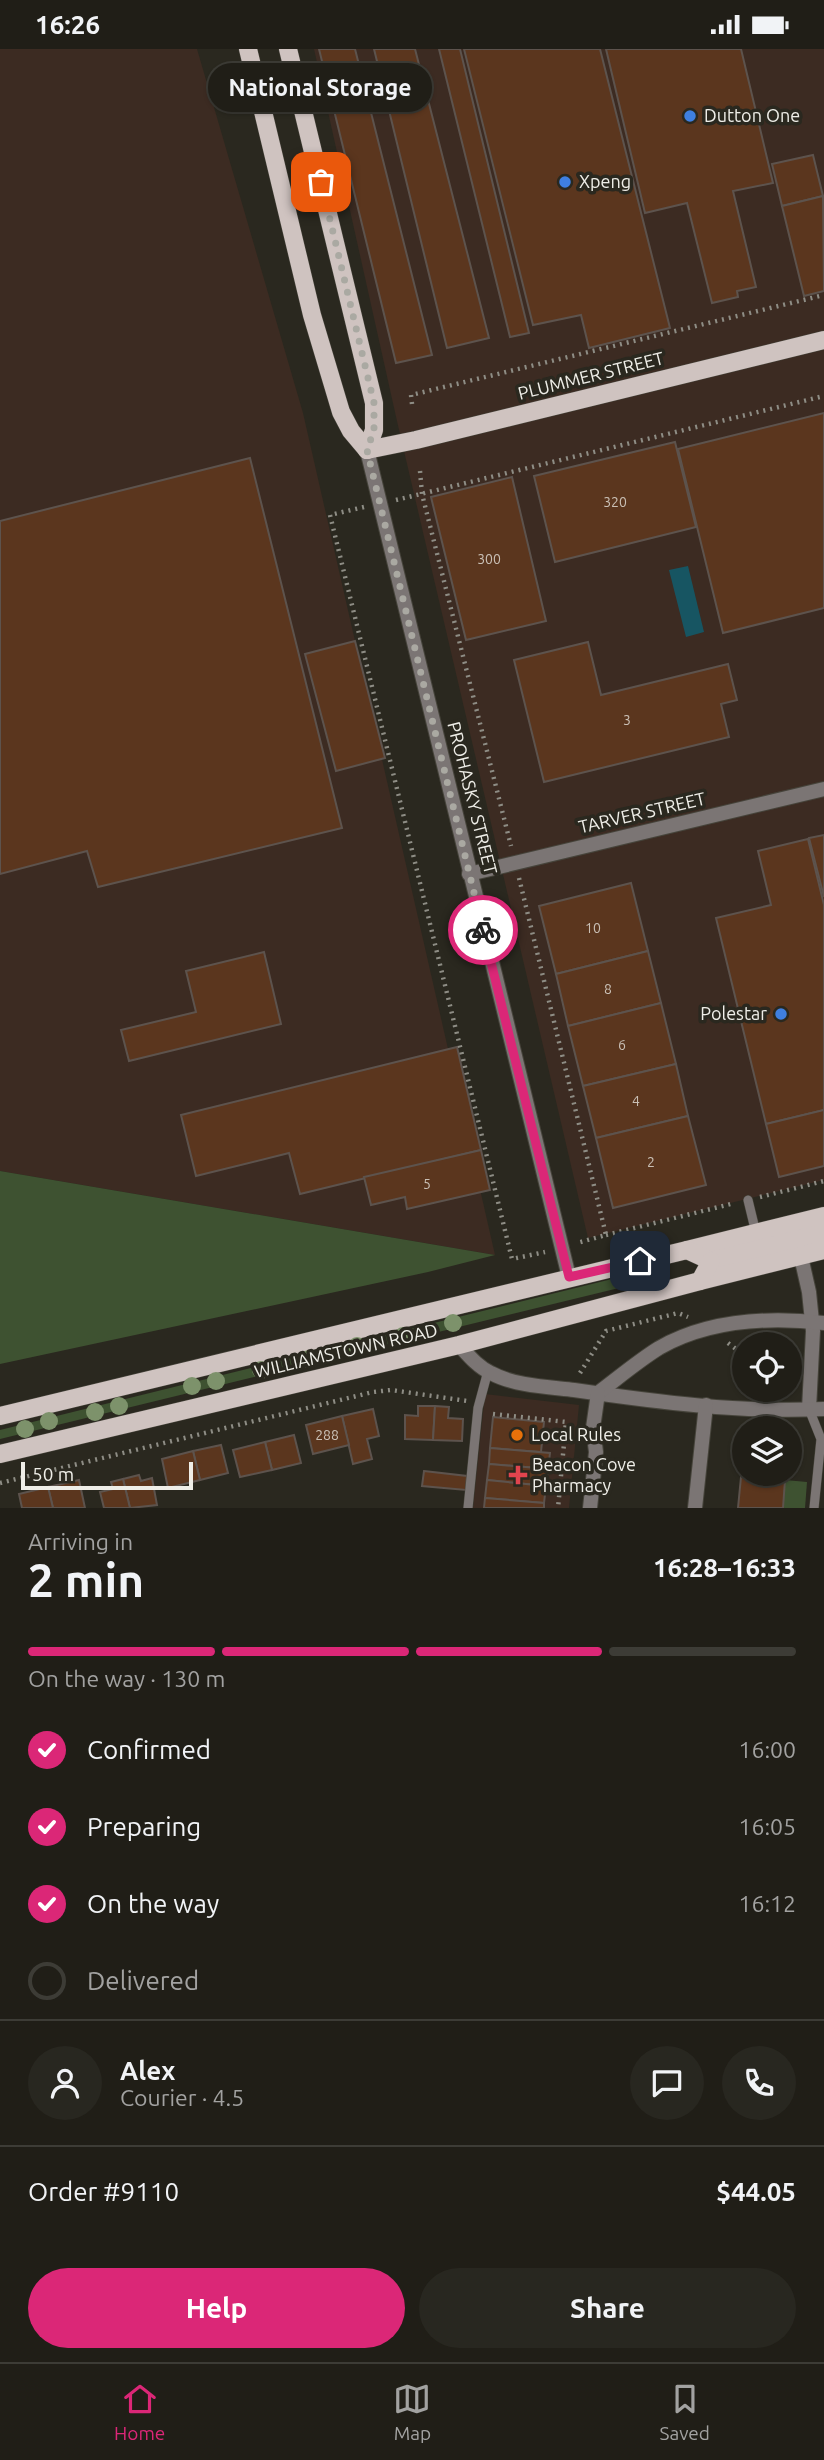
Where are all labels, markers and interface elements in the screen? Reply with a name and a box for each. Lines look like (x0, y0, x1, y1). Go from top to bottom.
text: 16:26 (35, 10, 100, 39)
callout: National Storage (209, 63, 433, 112)
text: National Storage (228, 75, 412, 100)
place label: Dutton One (704, 105, 800, 125)
marker: Dutton One (682, 108, 698, 124)
pin (291, 152, 351, 212)
icon: bag (302, 163, 340, 201)
place label: Xpeng (579, 171, 631, 191)
marker: Xpeng (557, 174, 573, 190)
street label: PLUMMER STREET (516, 347, 666, 403)
house number: 320 (603, 494, 627, 510)
house number: 300 (477, 551, 501, 567)
house number: 3 (623, 712, 631, 728)
street label: PROHASKY STREET (444, 719, 502, 876)
street label: TARVER STREET (576, 788, 707, 836)
courier (448, 895, 518, 965)
icon: bike (464, 911, 502, 949)
house number: 10 (585, 920, 601, 936)
house number: 8 (604, 981, 612, 997)
place label: Polestar (700, 1003, 767, 1023)
marker: Polestar (773, 1006, 789, 1022)
house number: 6 (618, 1037, 626, 1053)
house number: 4 (632, 1093, 640, 1109)
house number: 2 (647, 1154, 655, 1170)
house number: 5 (423, 1176, 431, 1192)
pin (610, 1231, 670, 1291)
icon: home (621, 1242, 659, 1280)
street label: WILLIAMSTOWN ROAD (252, 1319, 439, 1381)
map controls (732, 1332, 802, 1486)
button: locate (732, 1332, 802, 1402)
button: layers (732, 1416, 802, 1486)
place label: Local Rules (531, 1424, 621, 1444)
house number: 288 (315, 1427, 339, 1443)
marker: Local Rules (509, 1427, 525, 1443)
place label: Beacon Cove Pharmacy (532, 1454, 636, 1495)
scale bar (21, 1459, 192, 1491)
text: 50 m (32, 1463, 74, 1485)
marker: Beacon Cove Pharmacy (510, 1467, 526, 1483)
text: Arriving in (28, 1529, 133, 1554)
text: 16:28–16:33 (653, 1553, 796, 1582)
text: 2 min (28, 1554, 144, 1606)
text: On the way · 130 m (28, 1666, 225, 1691)
icon: check (28, 1731, 66, 1769)
text: Confirmed (87, 1735, 211, 1764)
text: 16:00 (738, 1737, 796, 1762)
icon: check (28, 1808, 66, 1846)
text: Preparing (87, 1812, 201, 1841)
text: 16:05 (738, 1814, 796, 1839)
icon: check (28, 1885, 66, 1923)
text: On the way (87, 1889, 219, 1918)
text: 16:12 (738, 1891, 796, 1916)
text: Delivered (87, 1966, 199, 1995)
button: person (28, 2046, 102, 2120)
button: chat (630, 2046, 704, 2120)
button: phone (722, 2046, 796, 2120)
text: Alex (120, 2056, 175, 2085)
text: Courier · 4.5 (120, 2085, 244, 2110)
text: Order #9110 (28, 2177, 179, 2206)
text: $44.05 (716, 2177, 796, 2206)
button: Help (28, 2268, 405, 2348)
button: Share (419, 2268, 796, 2348)
tab: Home (114, 2380, 165, 2444)
tab: Map (393, 2380, 431, 2444)
tab: Saved (659, 2380, 710, 2444)

